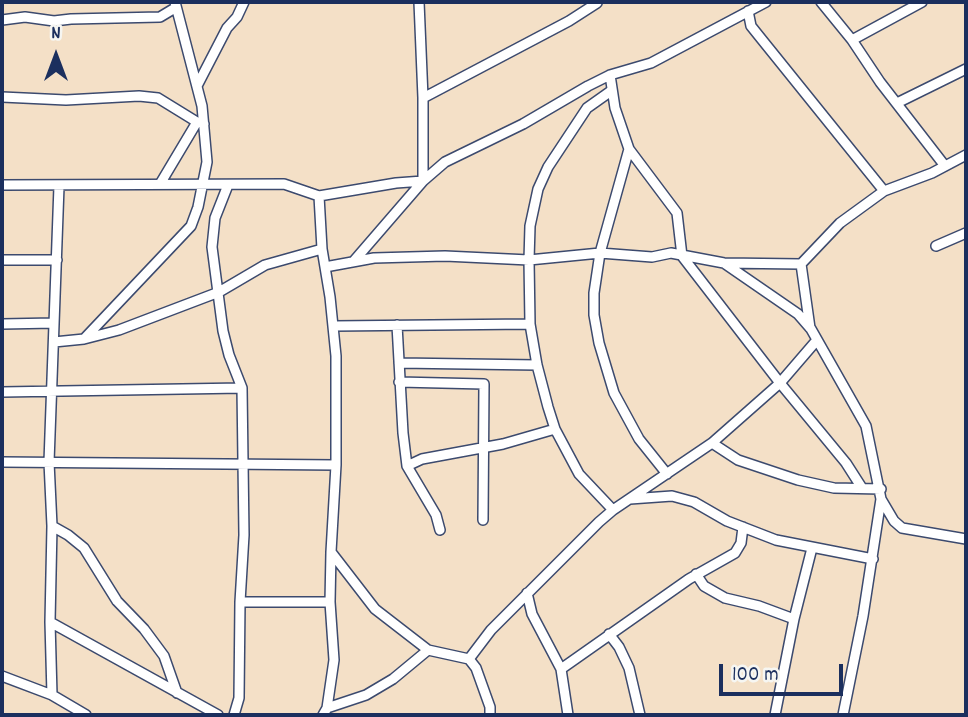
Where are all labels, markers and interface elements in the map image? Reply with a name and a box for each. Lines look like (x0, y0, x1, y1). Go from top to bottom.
north arrow (21, 21, 91, 91)
text: N (51, 21, 61, 48)
scale bar (723, 650, 847, 694)
text: 100 m (732, 661, 779, 691)

